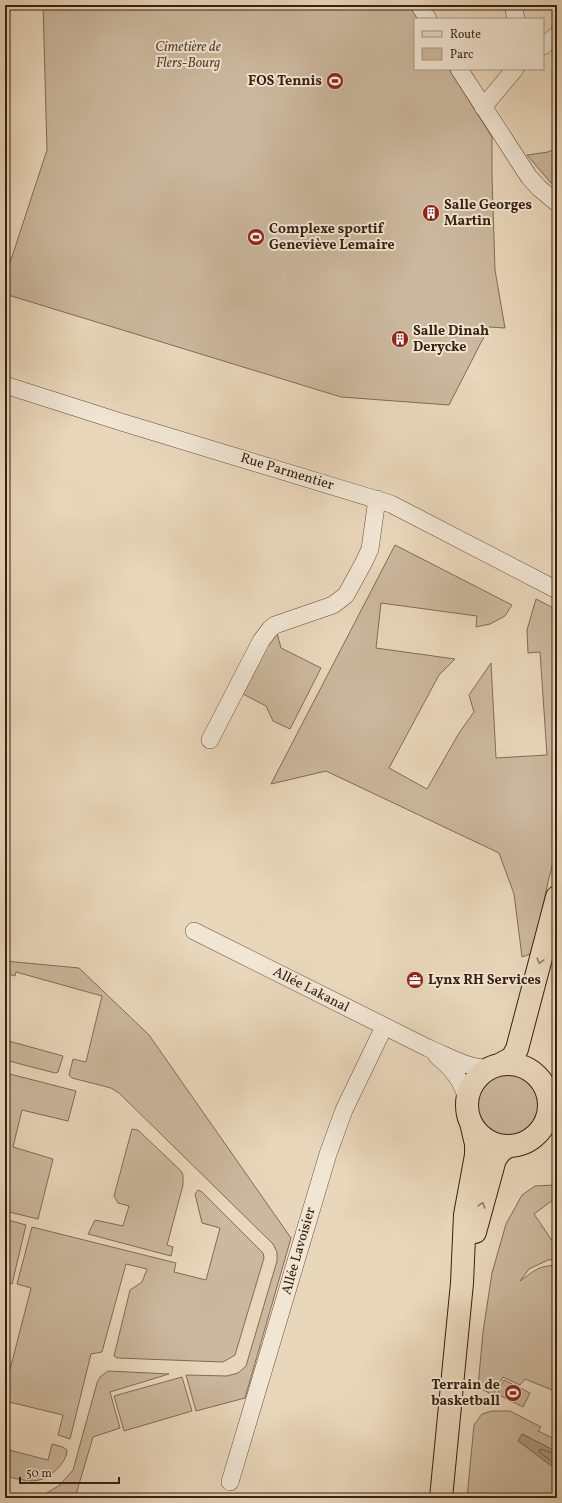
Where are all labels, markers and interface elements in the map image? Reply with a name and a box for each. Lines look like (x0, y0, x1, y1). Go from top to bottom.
legend (414, 18, 544, 70)
text: Route (450, 27, 481, 43)
park label: Cimetière de Flers-Bourg (155, 38, 221, 73)
text: Parc (450, 47, 473, 63)
sports icon: FOS Tennis (325, 71, 345, 91)
place label: FOS Tennis (248, 72, 322, 91)
place label: Salle Georges Martin (444, 196, 532, 231)
building icon: Salle Georges Martin (421, 203, 441, 223)
place label: Complexe sportif Geneviève Lemaire (269, 220, 395, 255)
sports icon: Complexe sportif Geneviève Lemaire (246, 227, 266, 247)
place label: Salle Dinah Derycke (413, 322, 489, 357)
building icon: Salle Dinah Derycke (390, 329, 410, 349)
street label: Rue Parmentier (238, 449, 336, 495)
one-way arrow (536, 958, 545, 965)
street label: Allée Lakanal (270, 963, 352, 1017)
office icon: Lynx RH Services (405, 970, 425, 990)
place label: Lynx RH Services (428, 971, 541, 990)
one-way arrow (477, 1201, 486, 1208)
street label: Allée Lavoisier (277, 1205, 321, 1297)
place label: Terrain de basketball (431, 1376, 500, 1411)
sports icon: Terrain de basketball (503, 1383, 523, 1403)
scale bar (20, 1459, 119, 1485)
text: 50 m (26, 1466, 52, 1482)

